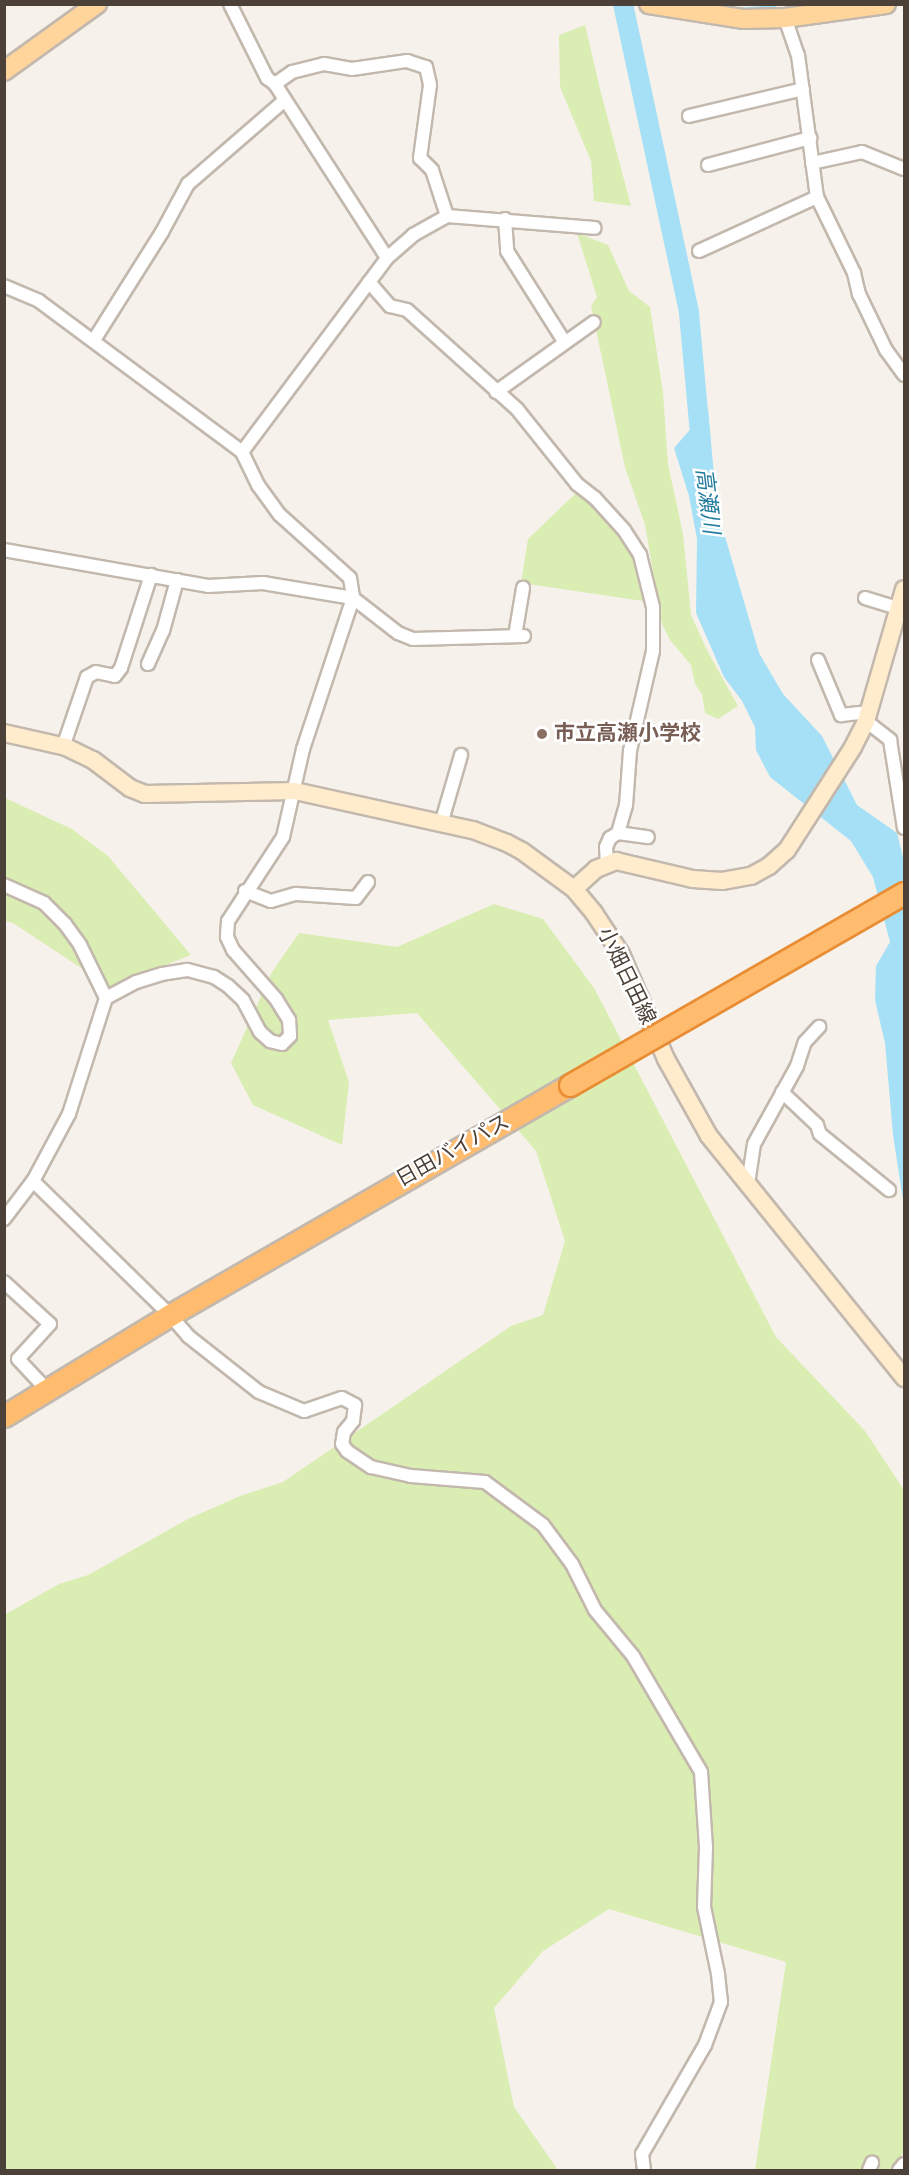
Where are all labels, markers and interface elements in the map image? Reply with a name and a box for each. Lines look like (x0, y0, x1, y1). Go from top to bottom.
water label: 高瀬川 (690, 467, 724, 535)
place label: 市立高瀬小学校 (554, 721, 701, 747)
marker: 市立高瀬小学校 (535, 727, 549, 741)
street label: 小畑日田線 (592, 923, 660, 1029)
street label: 日田バイパス (392, 1109, 514, 1193)

